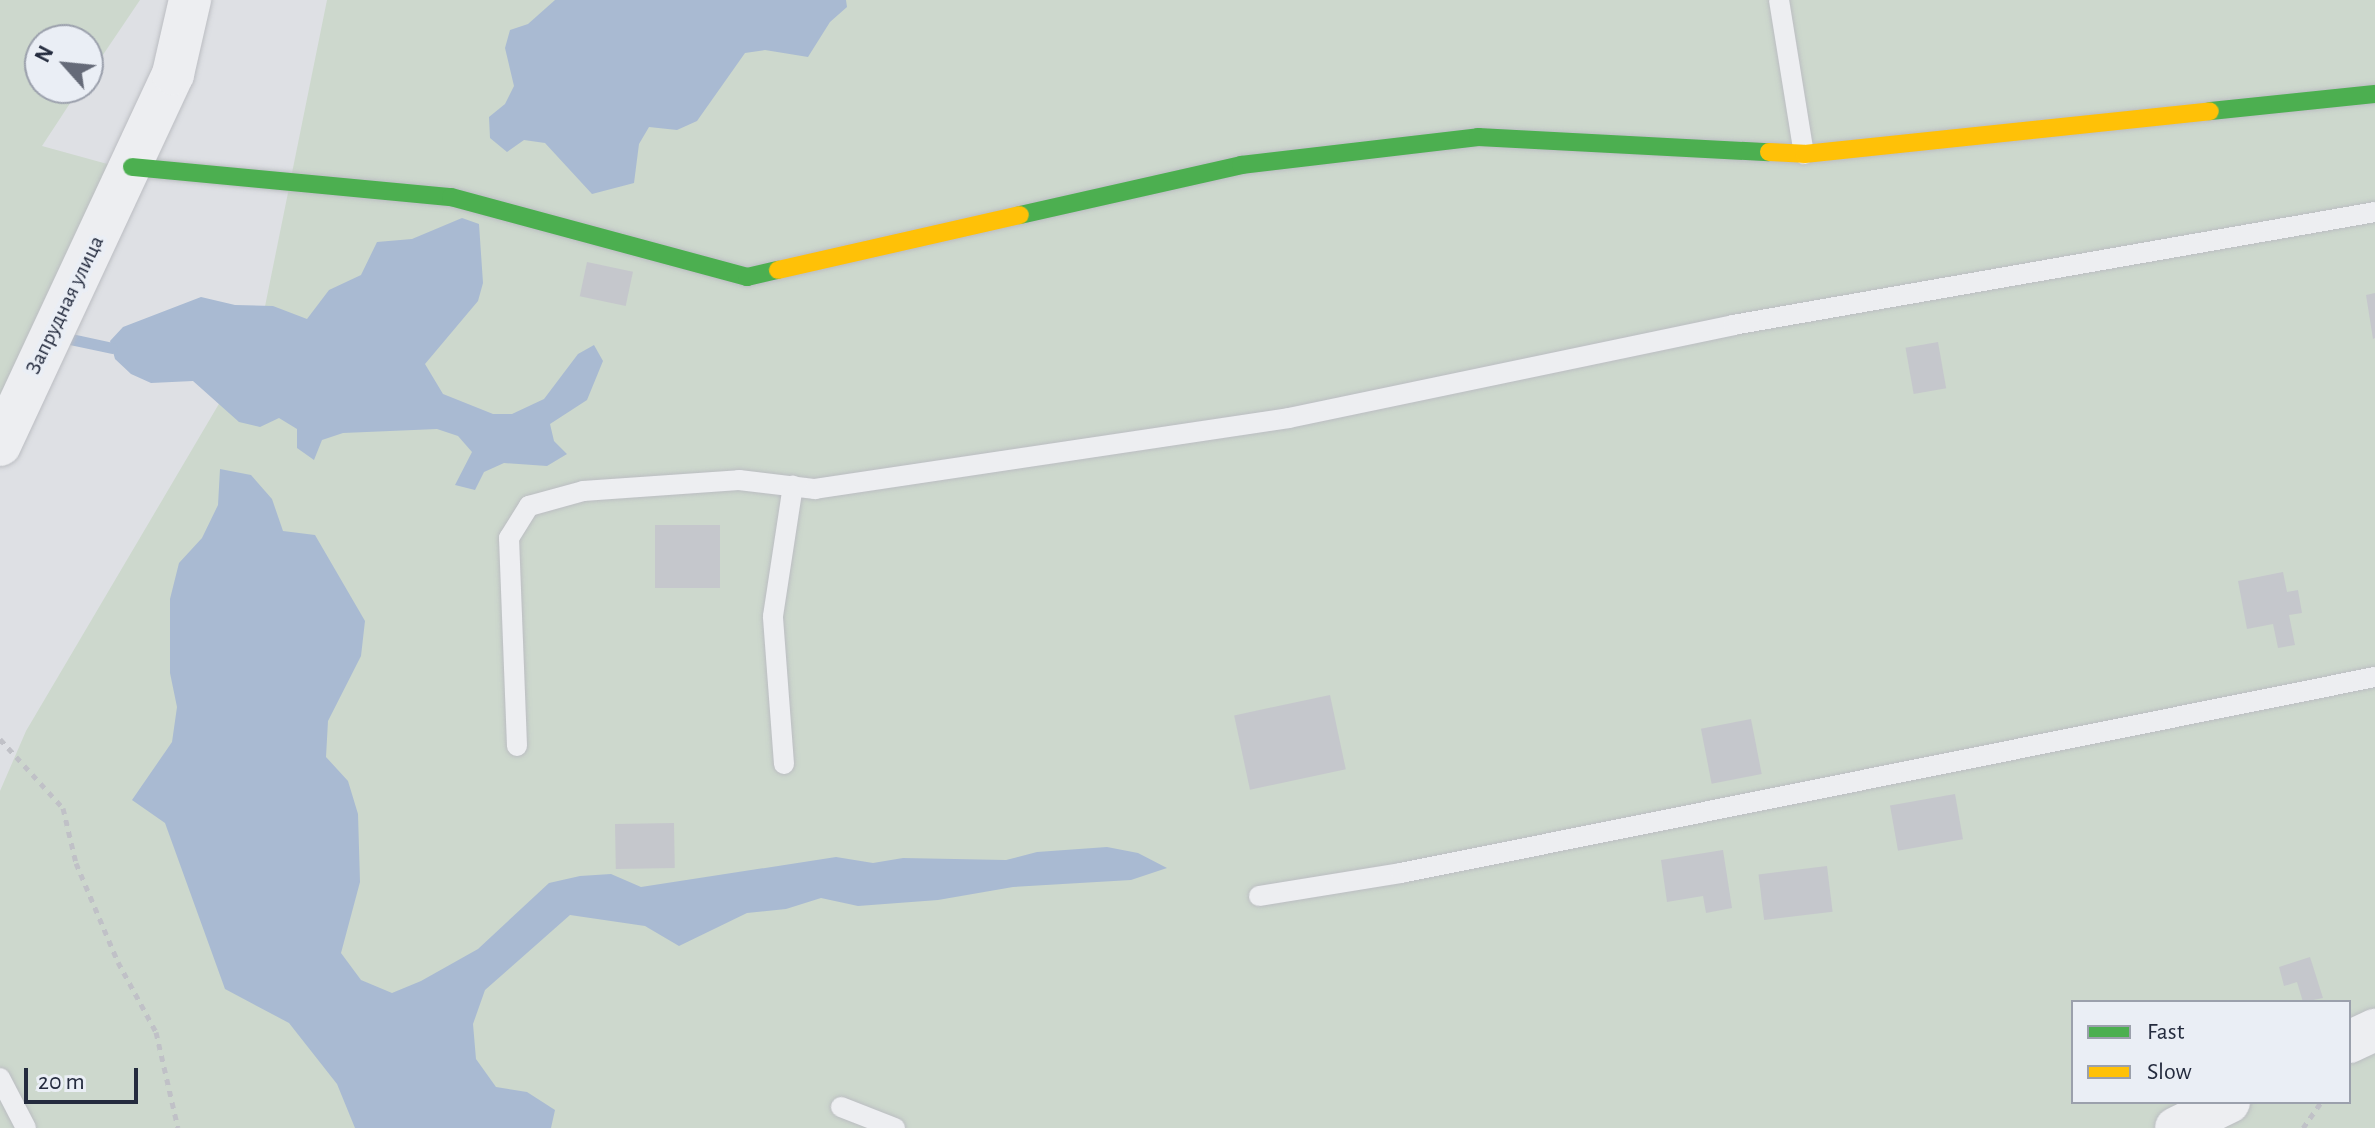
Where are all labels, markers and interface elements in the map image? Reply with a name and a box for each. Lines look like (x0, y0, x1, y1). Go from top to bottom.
north arrow (24, 24, 104, 104)
text: N (31, 42, 58, 66)
street label: Запрудная улица (20, 231, 110, 379)
legend (2071, 1000, 2351, 1104)
text: Fast (2147, 1020, 2184, 1044)
scale bar (28, 1052, 142, 1102)
text: Slow (2147, 1060, 2192, 1084)
text: 20 m (38, 1070, 85, 1094)

